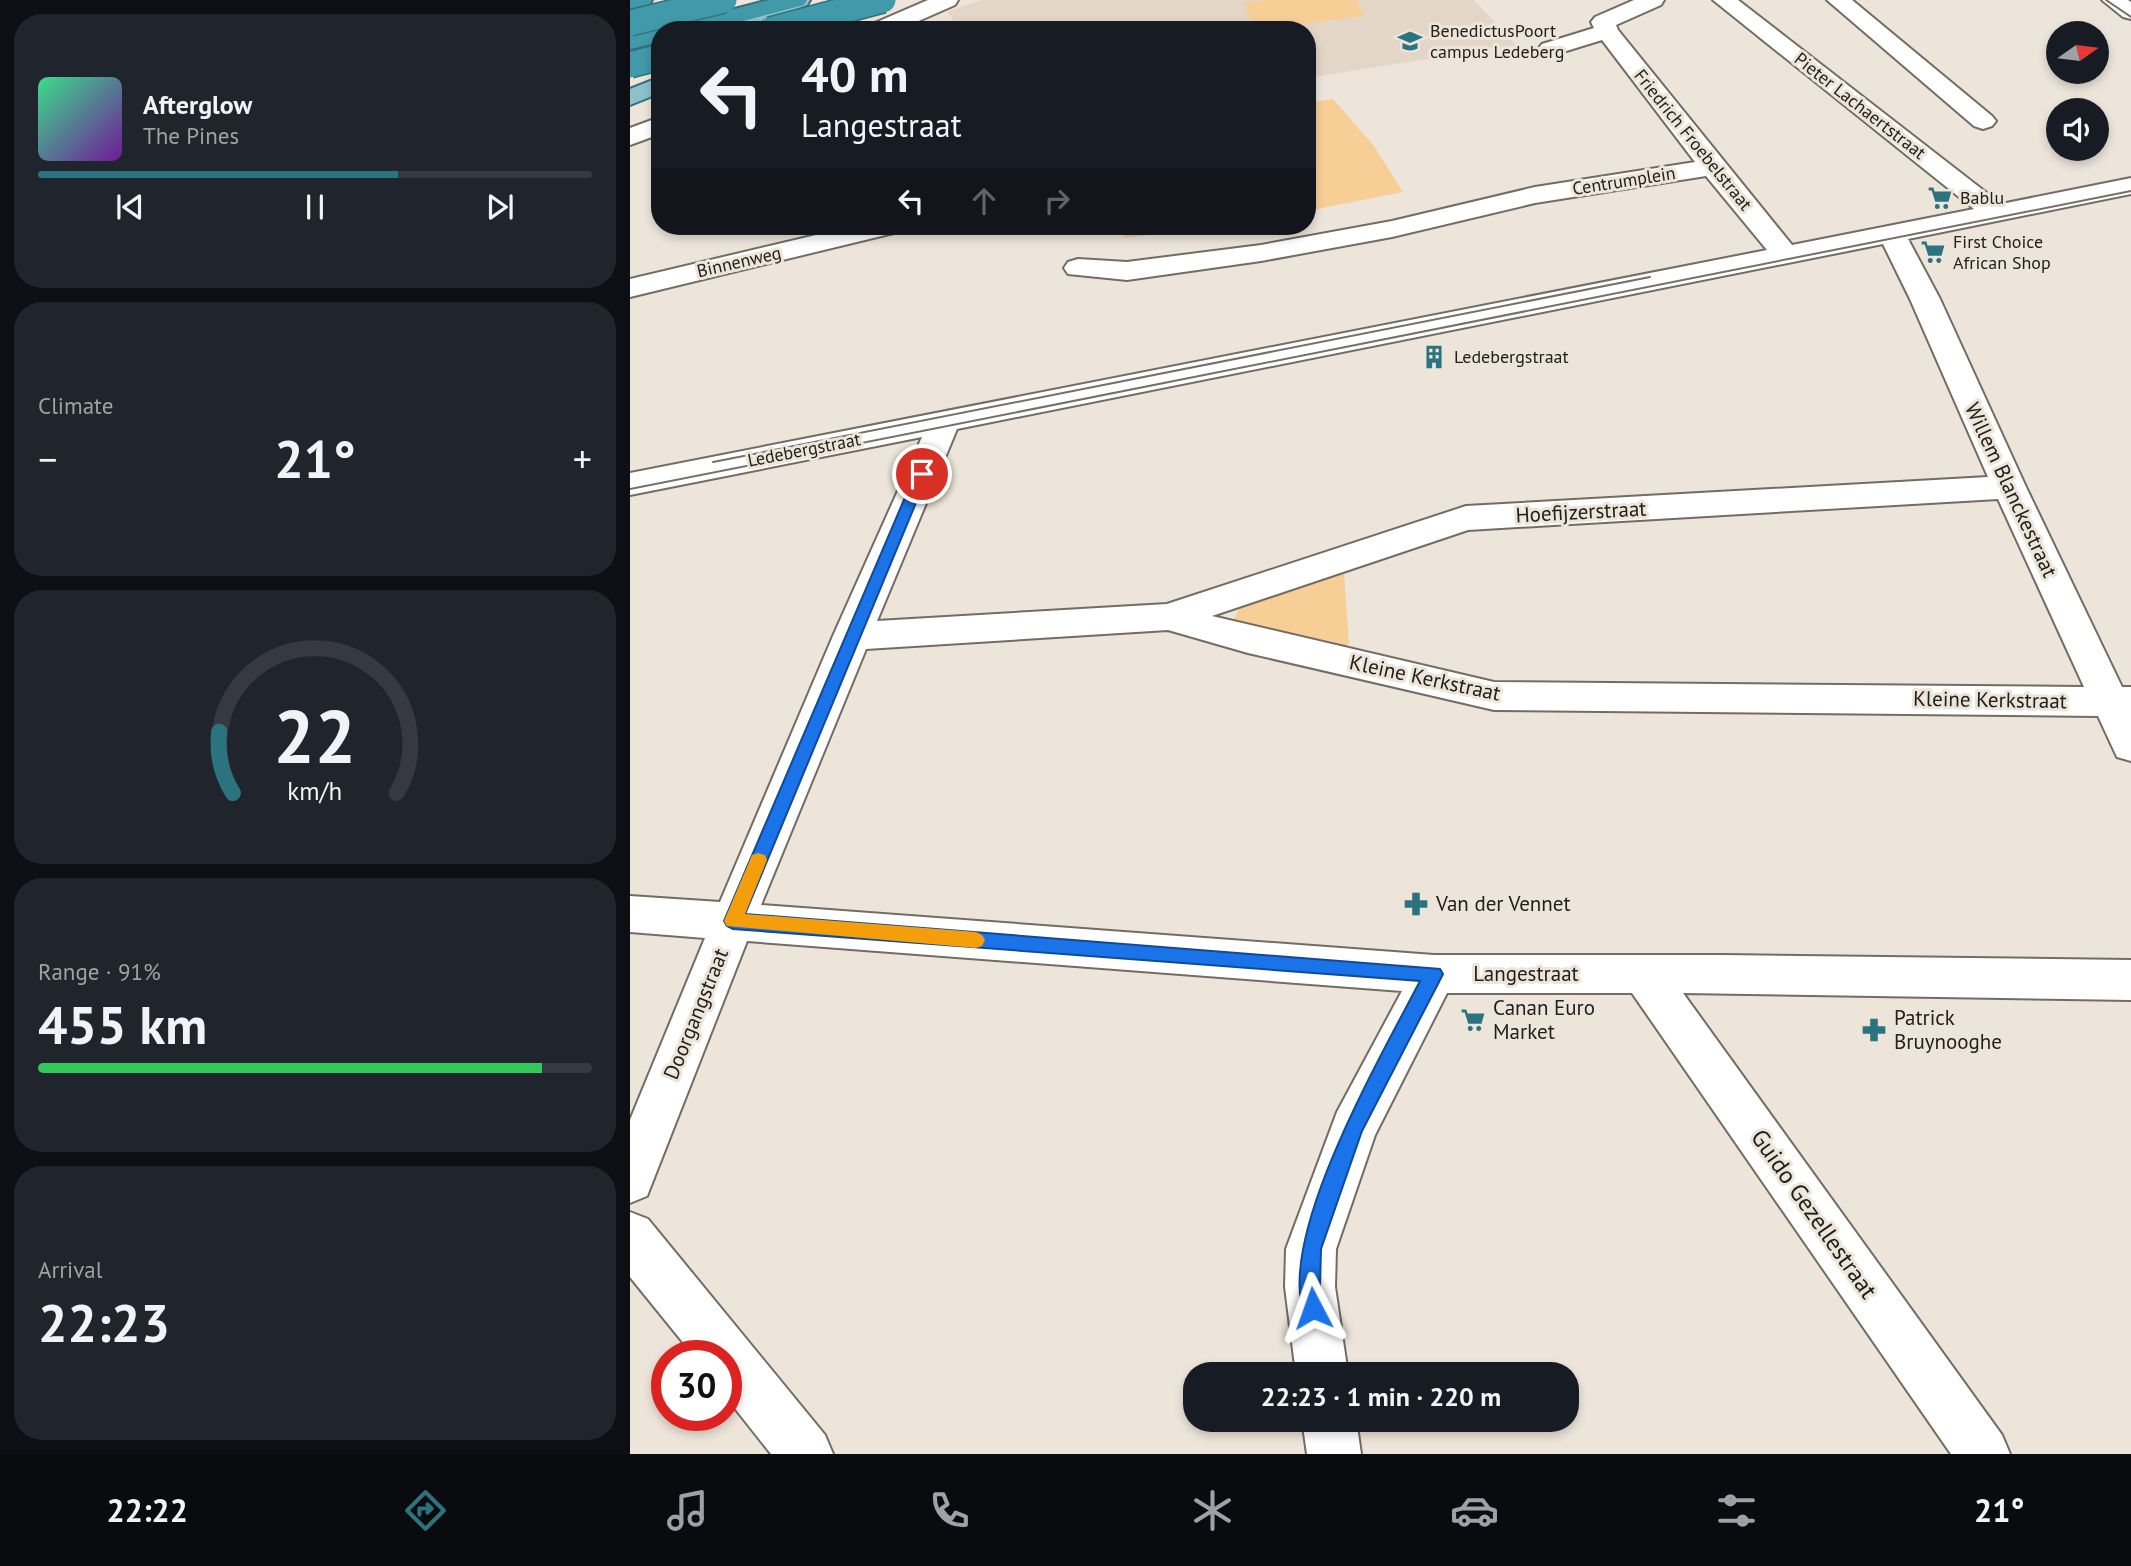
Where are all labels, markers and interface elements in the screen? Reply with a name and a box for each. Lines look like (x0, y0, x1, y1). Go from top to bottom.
place label: BenedictusPoort campus Ledeberg (1430, 19, 1564, 63)
north arrow (2046, 21, 2109, 84)
map controls (2046, 21, 2109, 161)
school or university icon: BenedictusPoort campus Ledeberg (1396, 27, 1424, 55)
text: 40 m (801, 42, 908, 106)
street label: Pieter Lachaertstraat (1790, 47, 1931, 164)
icon: left (686, 49, 777, 140)
street label: Friedrich Froebelstraat (1629, 64, 1757, 215)
text: Afterglow (143, 88, 252, 121)
button: sound (2046, 98, 2109, 161)
text: Langestraat (801, 104, 962, 146)
text: The Pines (143, 121, 239, 150)
street label: Centrumplein (1571, 161, 1677, 200)
icon: left (892, 182, 930, 220)
icon: ahead (965, 182, 1003, 220)
icon: right (1038, 182, 1076, 220)
supermarket icon: Bablu (1926, 184, 1954, 212)
place label: Bablu (1960, 186, 2004, 209)
icon: previous (111, 188, 149, 226)
icon: pause (296, 188, 334, 226)
icon: next (481, 188, 519, 226)
place label: First Choice African Shop (1953, 230, 2051, 274)
supermarket icon: First Choice African Shop (1919, 238, 1947, 266)
street label: Binnenweg (695, 241, 783, 282)
building icon: Ledebergstraat (1420, 343, 1448, 371)
place label: Ledebergstraat (1454, 345, 1569, 368)
text: Climate (38, 391, 113, 420)
street label: Willem Blanckestraat (1959, 398, 2064, 582)
text: 21° (274, 425, 356, 492)
street label: Ledebergstraat (745, 427, 862, 472)
text: − (38, 434, 57, 483)
text: + (573, 434, 592, 483)
pin (892, 444, 952, 504)
icon: arrive (903, 455, 941, 493)
street label: Hoefijzerstraat (1515, 495, 1647, 528)
street label: Kleine Kerkstraat (1347, 648, 1503, 707)
street label: Kleine Kerkstraat (1913, 685, 2067, 714)
text: 22 (274, 689, 356, 783)
text: km/h (288, 775, 342, 807)
pharmacy icon: Van der Vennet (1402, 890, 1430, 918)
place label: Van der Vennet (1435, 890, 1571, 917)
street label: Doorgangstraat (657, 944, 734, 1083)
text: Range · 91% (38, 957, 161, 986)
street label: Langestraat (1473, 960, 1579, 987)
text: 455 km (38, 991, 207, 1058)
place label: Canan Euro Market (1493, 994, 1595, 1045)
place label: Patrick Bruynooghe (1894, 1004, 2002, 1055)
supermarket icon: Canan Euro Market (1459, 1006, 1487, 1034)
pharmacy icon: Patrick Bruynooghe (1860, 1016, 1888, 1044)
street label: Guido Gezellestraat (1744, 1123, 1884, 1304)
text: Arrival (38, 1255, 102, 1284)
position arrow (1276, 1271, 1350, 1345)
text: 22:23 (38, 1289, 170, 1356)
speed limit sign: 30 (651, 1340, 742, 1431)
text: 22:23 · 1 min · 220 m (1261, 1380, 1501, 1413)
icon: directions (401, 1486, 450, 1535)
icon: music (663, 1486, 712, 1535)
icon: phone (925, 1486, 974, 1535)
icon: climate (1188, 1486, 1237, 1535)
icon: car (1450, 1486, 1499, 1535)
icon: filters (1712, 1486, 1761, 1535)
text: 22:22 (107, 1489, 188, 1531)
text: 21° (1974, 1489, 2024, 1531)

